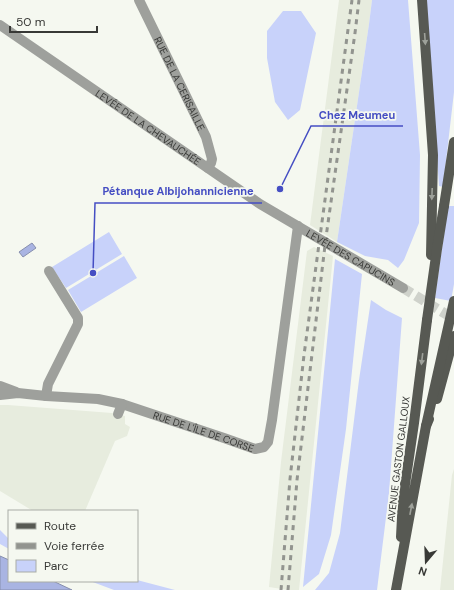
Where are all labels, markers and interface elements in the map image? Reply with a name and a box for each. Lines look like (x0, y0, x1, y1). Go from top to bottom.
scale bar (10, 8, 97, 34)
text: 50 m (16, 14, 45, 30)
one-way arrow (421, 33, 428, 45)
street label: RUE DE LA CERISAILLE (151, 35, 208, 133)
street label: LEVÉE DE LA CHEVAUCHÉE (93, 87, 203, 168)
callout: Chez Meumeu (311, 103, 403, 126)
text: Chez Meumeu (319, 108, 395, 122)
callout: Pétanque Albijohannicienne (95, 180, 262, 203)
text: Pétanque Albijohannicienne (102, 184, 254, 198)
one-way arrow (429, 188, 435, 201)
street label: LEVÉE DES CAPUCINS (304, 227, 398, 289)
one-way arrow (419, 353, 425, 365)
street label: AVENUE GASTON GALLOUX (384, 395, 413, 523)
street label: RUE DE L'ÎLE DE CORSE (151, 409, 256, 455)
one-way arrow (409, 503, 415, 515)
legend (8, 510, 138, 582)
text: Route (44, 518, 76, 534)
text: Voie ferrée (44, 538, 104, 554)
north arrow (406, 542, 446, 582)
text: Parc (44, 558, 68, 574)
text: N (417, 564, 429, 579)

